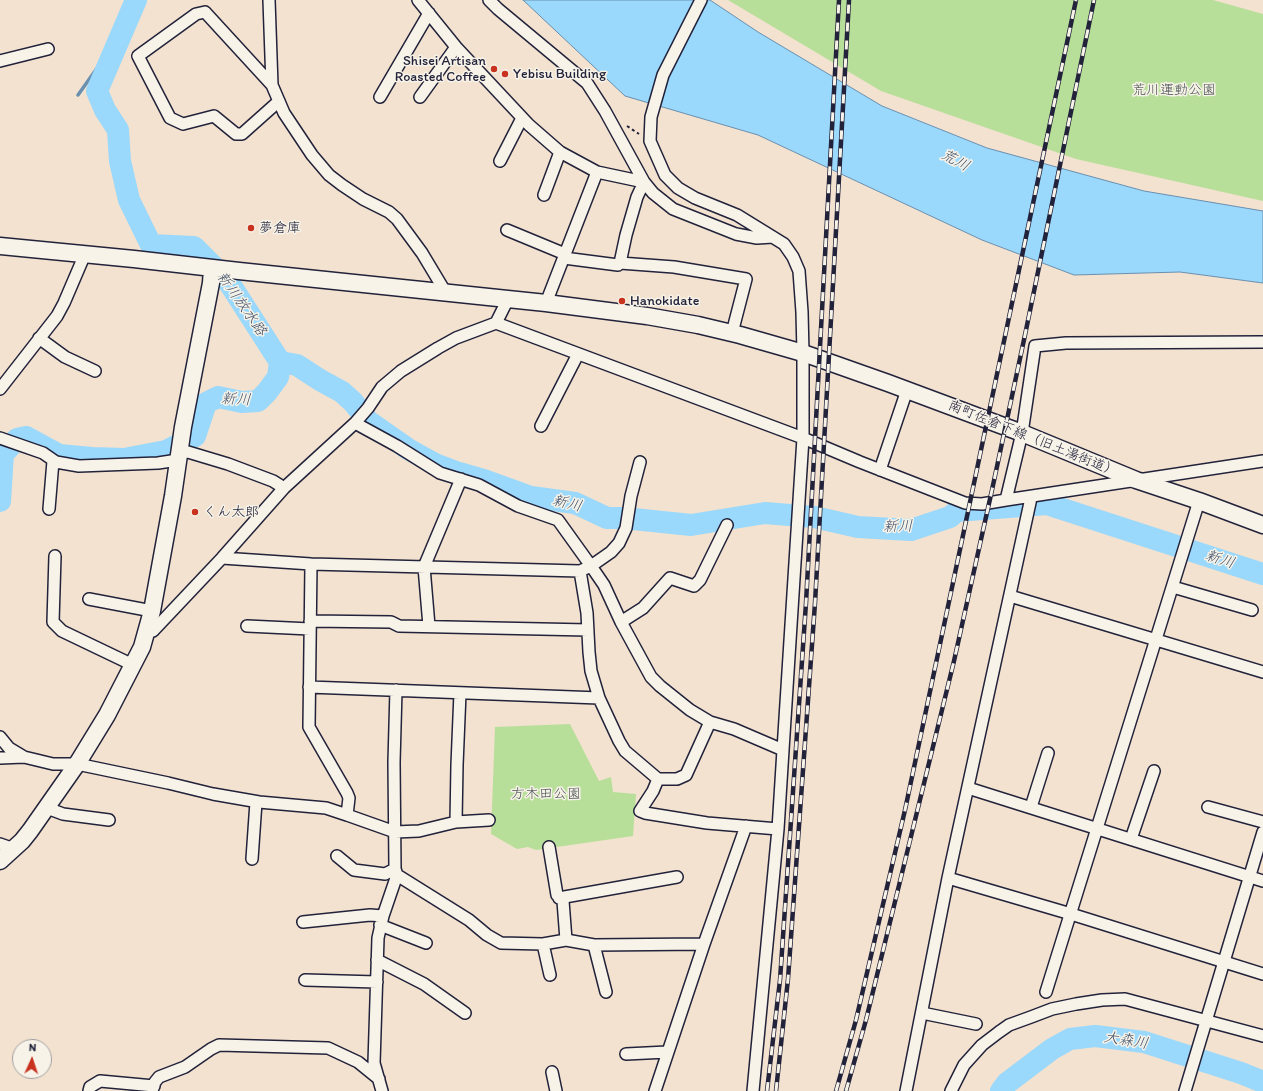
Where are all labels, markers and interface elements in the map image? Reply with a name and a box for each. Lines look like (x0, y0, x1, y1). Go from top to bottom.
place label: Shisei Artisan Roasted Coffee (395, 53, 486, 86)
marker: Shisei Artisan Roasted Coffee (489, 64, 499, 74)
place label: Yebisu Building (513, 66, 606, 82)
marker: Yebisu Building (500, 69, 510, 79)
park label: 荒川運動公園 (1132, 82, 1216, 98)
water label: 荒川 (938, 146, 972, 176)
place label: 夢倉庫 (259, 220, 301, 236)
marker: 夢倉庫 (246, 223, 256, 233)
water label: 新川放水路 (212, 268, 270, 340)
place label: Hanokidate (630, 293, 699, 309)
marker: Hanokidate (617, 296, 627, 306)
water label: 新川 (221, 390, 251, 410)
street label: 南町佐倉下線（旧土湯街道） (945, 397, 1121, 481)
water label: 新川 (550, 492, 584, 516)
place label: くん太郎 (203, 504, 259, 520)
marker: くん太郎 (190, 507, 200, 517)
water label: 新川 (883, 518, 913, 536)
water label: 新川 (1203, 547, 1237, 573)
park label: 方木田公園 (511, 786, 581, 802)
water label: 大森川 (1102, 1029, 1150, 1053)
north arrow (12, 1039, 52, 1079)
text: N (29, 1041, 37, 1054)

